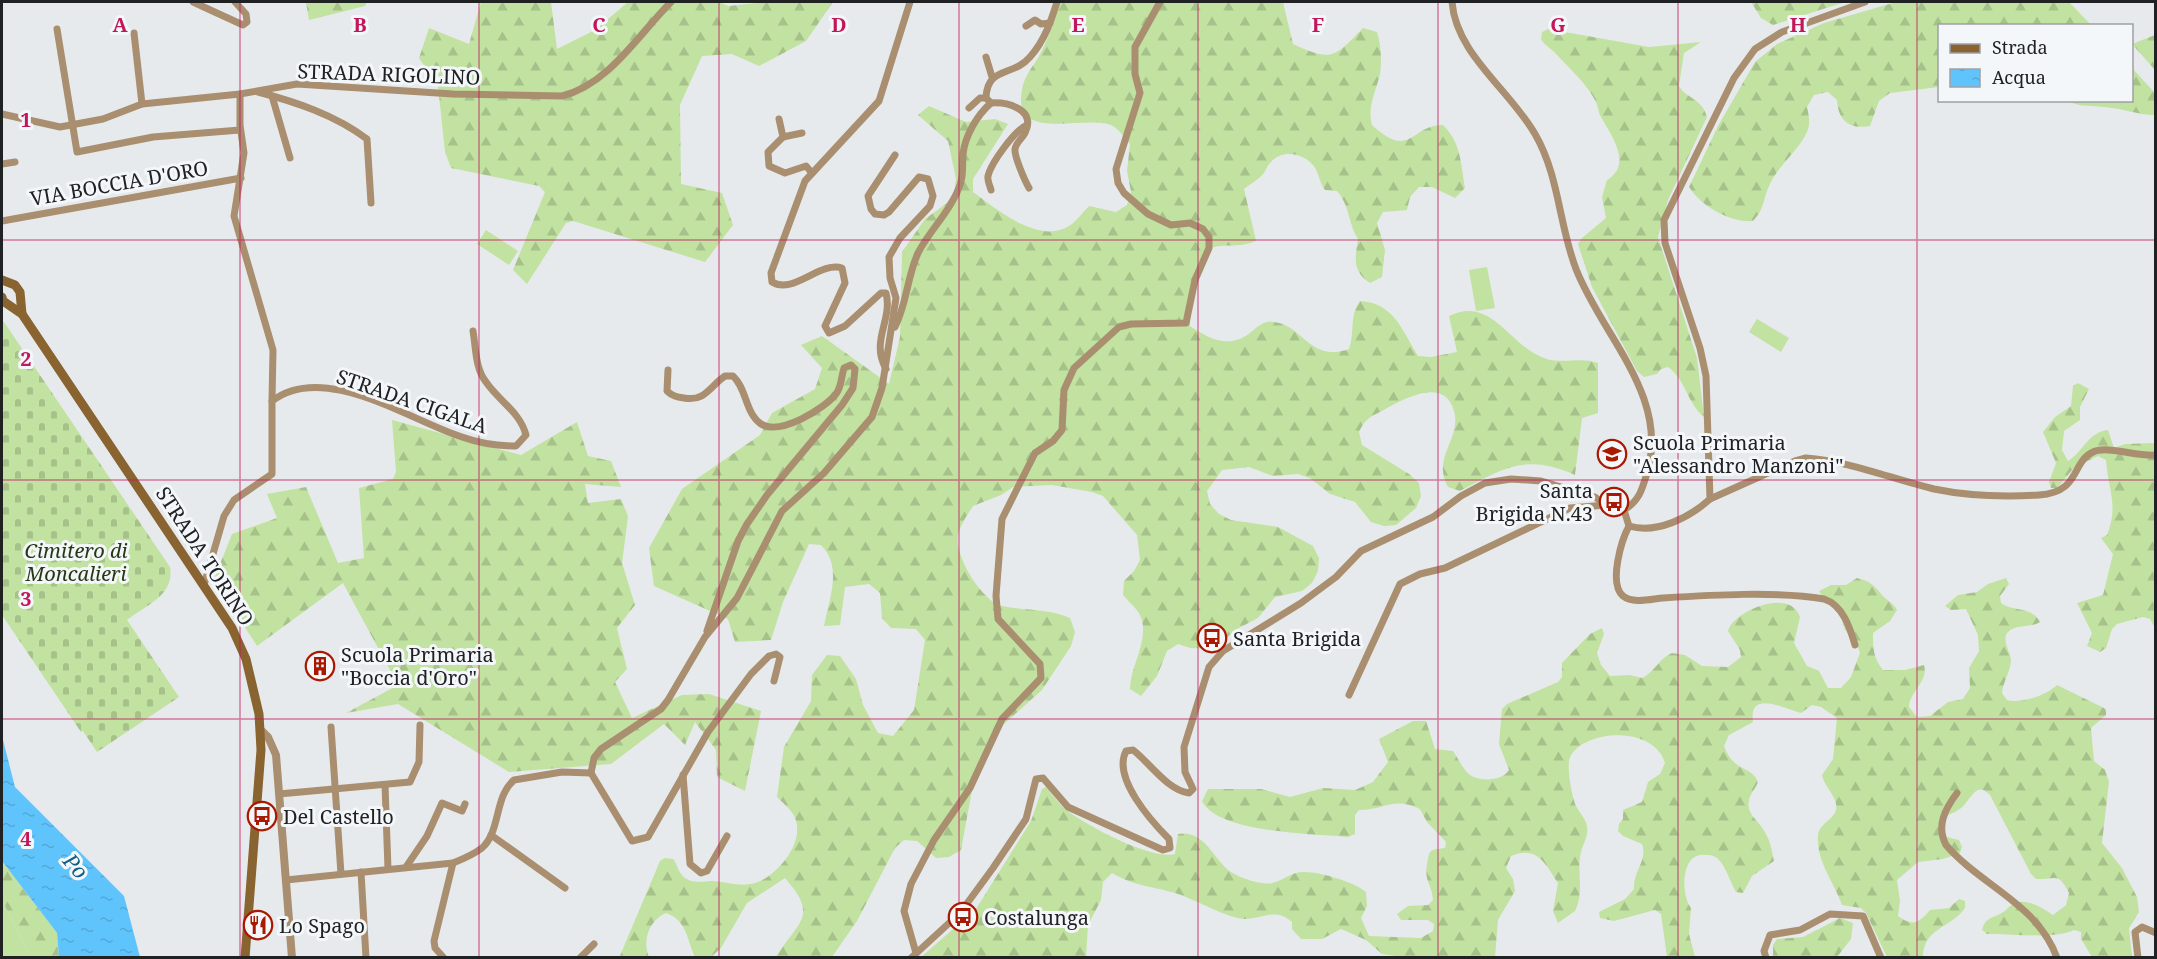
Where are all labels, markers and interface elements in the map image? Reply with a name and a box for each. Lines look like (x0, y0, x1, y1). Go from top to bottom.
text: A (112, 11, 128, 38)
text: B (353, 11, 367, 38)
text: C (592, 11, 606, 38)
text: D (831, 11, 847, 38)
text: E (1071, 11, 1085, 38)
text: F (1312, 11, 1324, 38)
text: G (1550, 11, 1566, 38)
text: H (1790, 11, 1806, 38)
legend (1938, 24, 2133, 102)
text: Strada (1992, 35, 2048, 59)
street label: STRADA RIGOLINO (297, 57, 481, 91)
text: Acqua (1992, 65, 2046, 89)
text: 1 (20, 106, 32, 133)
street label: VIA BOCCIA D'ORO (28, 154, 210, 212)
text: 2 (20, 345, 32, 372)
street label: STRADA CIGALA (333, 363, 492, 440)
place label: Scuola Primaria "Alessandro Manzoni" (1633, 429, 1843, 479)
school or university icon: Scuola Primaria "Alessandro Manzoni" (1596, 438, 1628, 470)
place label: Santa Brigida N.43 (1476, 477, 1593, 527)
street label: STRADA TORINO (150, 481, 260, 631)
bus stop icon: Santa Brigida N.43 (1598, 486, 1630, 518)
park label: Cimitero di Moncalieri (24, 537, 128, 587)
text: 3 (20, 585, 32, 612)
bus stop icon: Santa Brigida (1196, 622, 1228, 654)
place label: Santa Brigida (1233, 625, 1361, 652)
place label: Scuola Primaria "Boccia d'Oro" (341, 641, 494, 691)
building icon: Scuola Primaria "Boccia d'Oro" (304, 650, 336, 682)
bus stop icon: Del Castello (246, 800, 278, 832)
place label: Del Castello (283, 803, 394, 830)
text: 4 (20, 825, 32, 852)
water label: Po (57, 847, 95, 885)
bus stop icon: Costalunga (947, 901, 979, 933)
place label: Costalunga (984, 904, 1089, 931)
restaurant icon: Lo Spago (242, 909, 274, 941)
place label: Lo Spago (279, 912, 365, 939)

